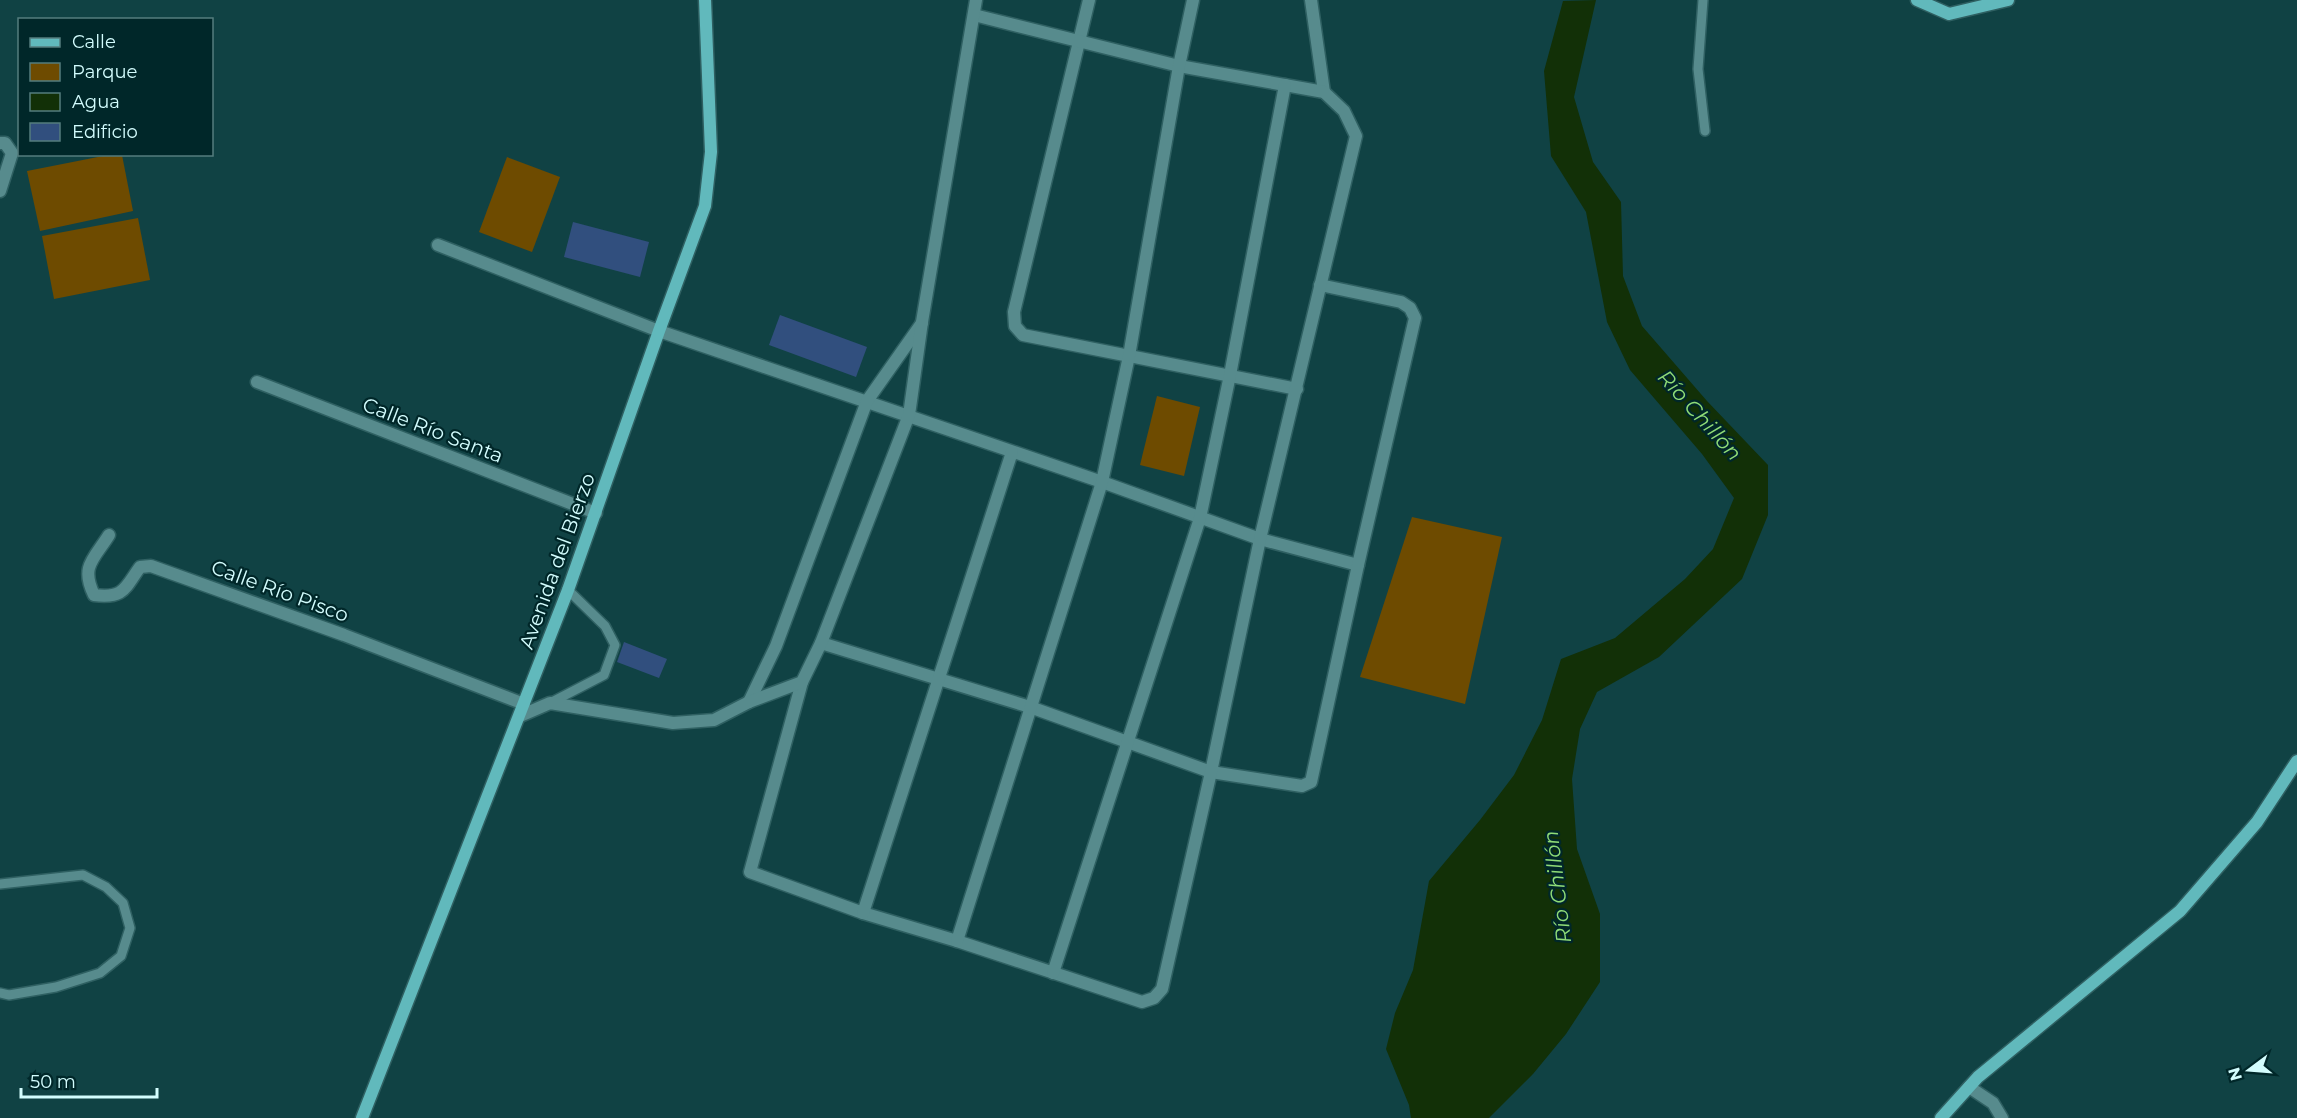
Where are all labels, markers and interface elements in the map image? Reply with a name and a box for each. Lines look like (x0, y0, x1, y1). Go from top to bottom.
legend (18, 18, 213, 156)
text: Calle (72, 31, 116, 53)
text: Parque (72, 61, 138, 83)
text: Agua (72, 91, 120, 113)
text: Edificio (72, 121, 138, 143)
water label: Río Chillón (1653, 365, 1747, 465)
street label: Calle Río Santa (359, 392, 507, 468)
street label: Avenida del Bierzo (514, 470, 600, 652)
street label: Calle Río Pisco (208, 555, 352, 627)
water label: Río Chillón (1538, 829, 1576, 945)
north arrow (2219, 1040, 2279, 1100)
scale bar (21, 1061, 158, 1099)
text: N (2224, 1065, 2246, 1083)
text: 50 m (30, 1071, 76, 1093)

